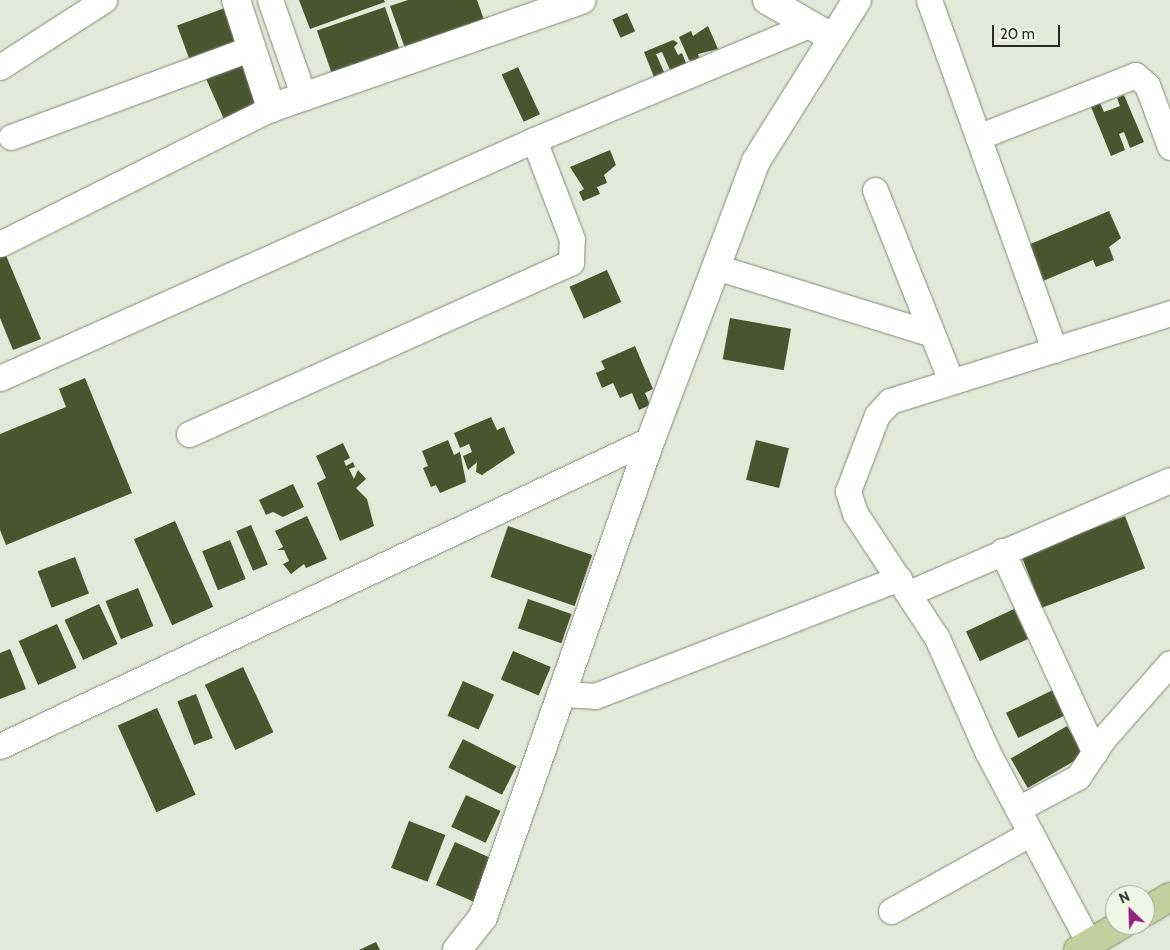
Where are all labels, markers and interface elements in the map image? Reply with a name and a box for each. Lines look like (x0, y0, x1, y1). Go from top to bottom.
scale bar (995, 15, 1062, 47)
text: 20 m (1000, 25, 1035, 43)
north arrow (1105, 885, 1155, 935)
text: N (1116, 887, 1132, 907)

